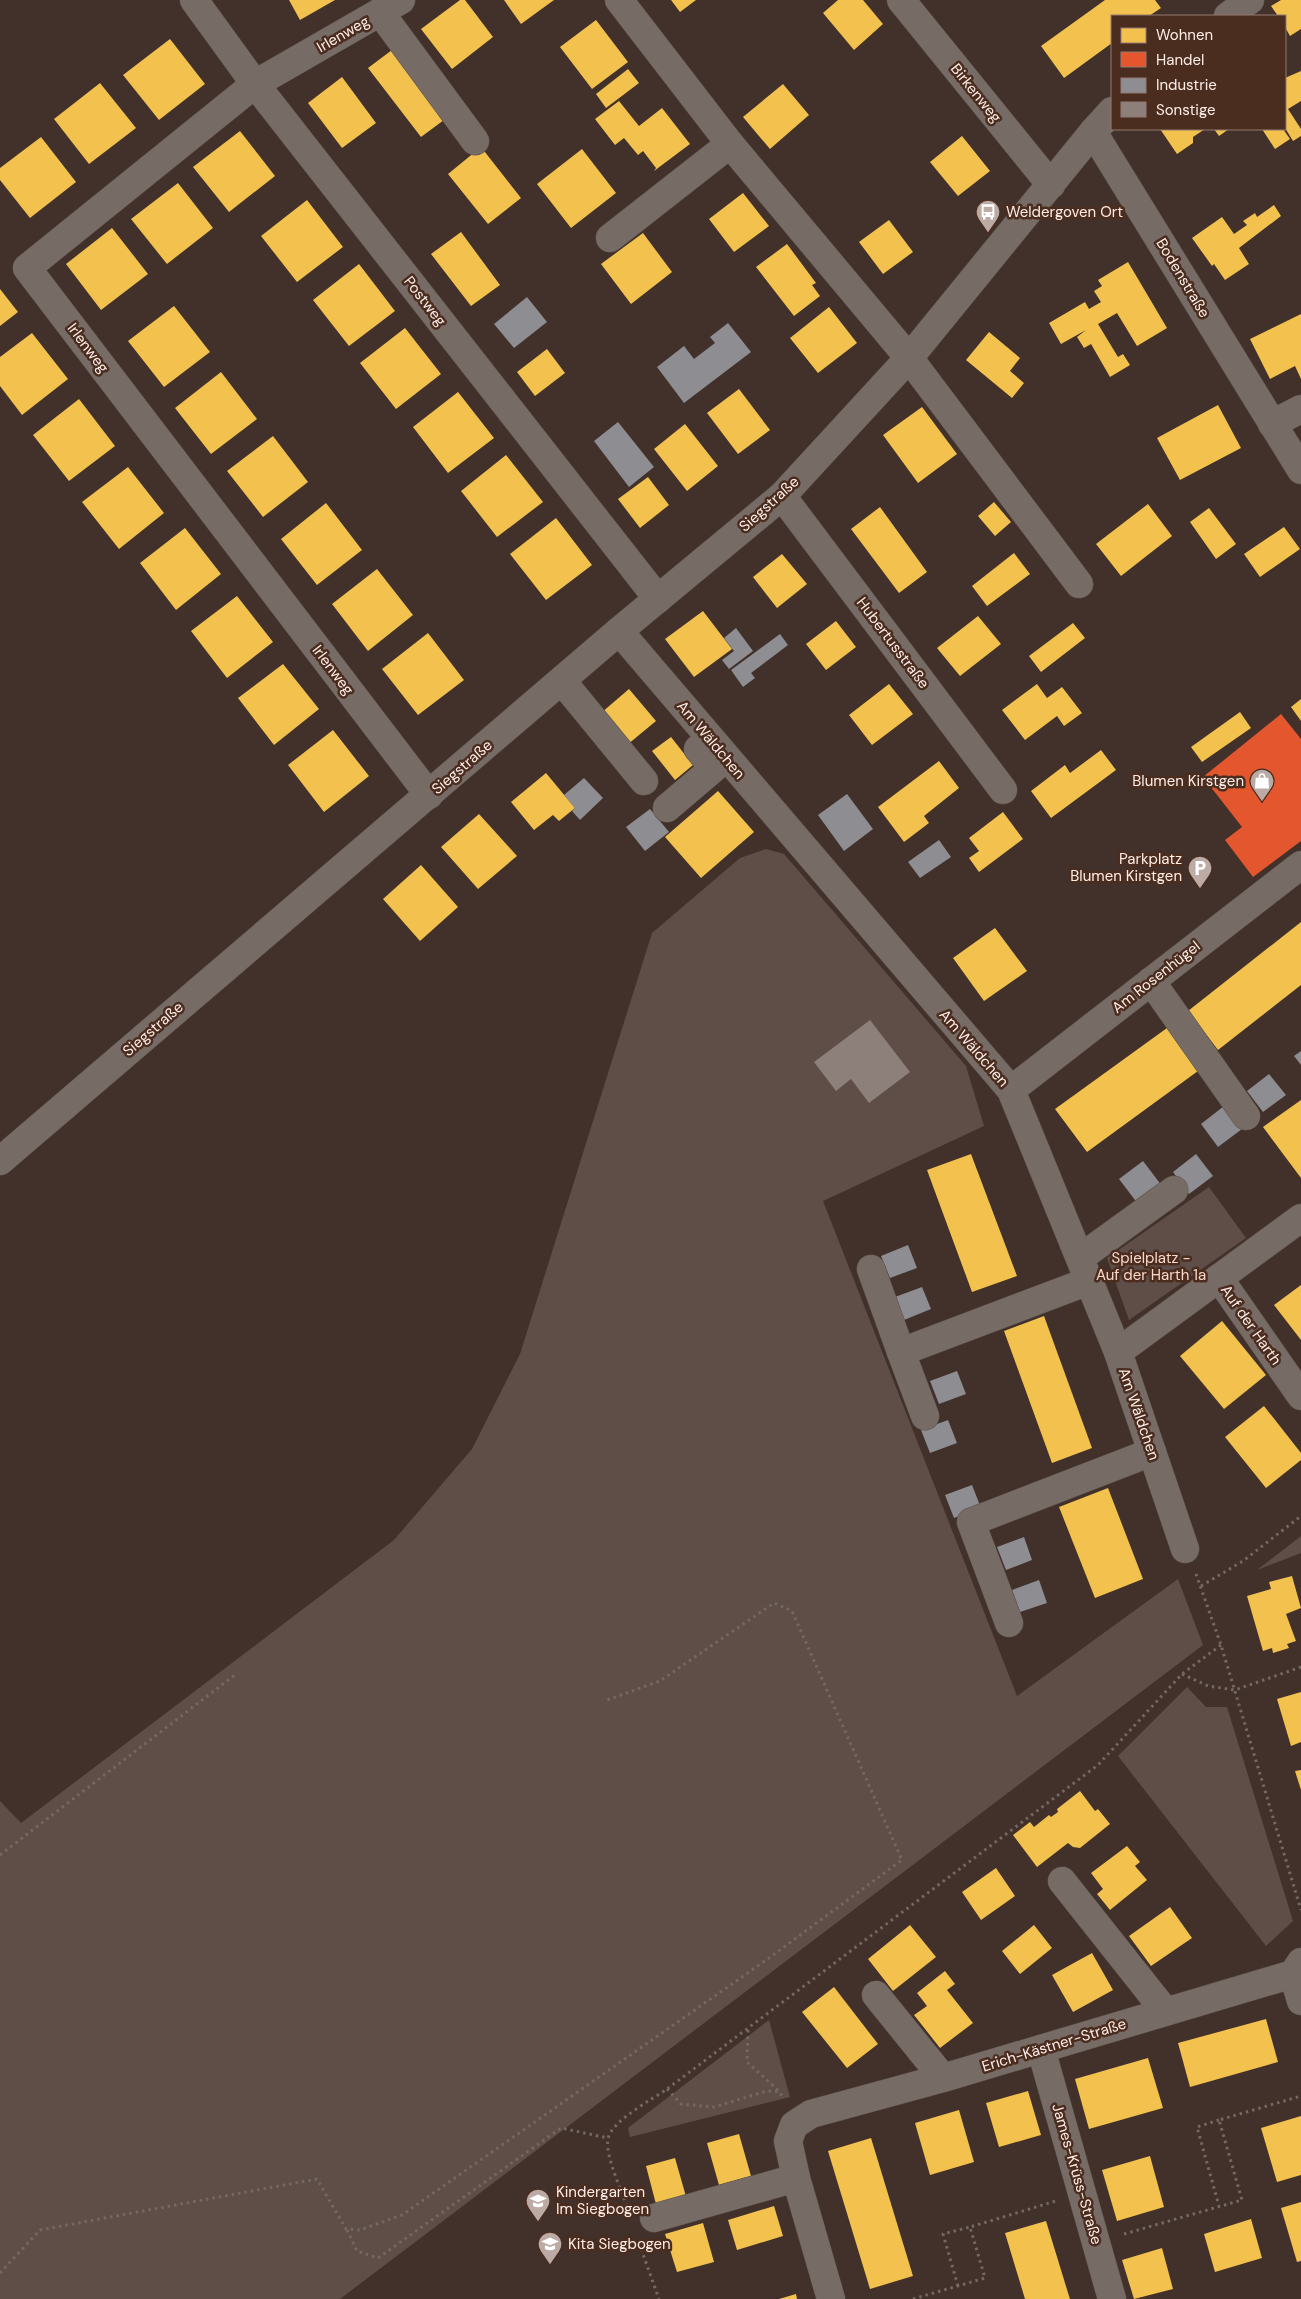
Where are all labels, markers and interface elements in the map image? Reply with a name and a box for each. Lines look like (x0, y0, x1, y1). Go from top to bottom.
street label: Irlenweg (313, 11, 373, 57)
legend (1111, 15, 1286, 130)
text: Wohnen (1156, 25, 1213, 45)
text: Handel (1156, 50, 1204, 70)
street label: Birkenweg (946, 59, 1006, 127)
text: Industrie (1156, 75, 1217, 95)
text: Sonstige (1156, 100, 1215, 120)
bus stop icon: Weldergoven Ort (975, 199, 1001, 233)
place label: Weldergoven Ort (1006, 202, 1123, 222)
street label: Bodenstraße (1151, 234, 1215, 322)
street label: Postweg (399, 272, 451, 330)
street label: Irlenweg (63, 319, 113, 377)
street label: Siegstraße (735, 472, 803, 536)
street label: Hubertusstraße (852, 593, 934, 693)
street label: Irlenweg (308, 641, 358, 699)
street label: Am Wäldchen (672, 697, 750, 783)
street label: Siegstraße (427, 735, 497, 799)
shop icon: Blumen Kirstgen (1249, 768, 1275, 802)
place label: Blumen Kirstgen (1132, 771, 1244, 791)
place label: Parkplatz Blumen Kirstgen (1070, 849, 1182, 886)
parking icon: Parkplatz Blumen Kirstgen (1187, 855, 1213, 889)
street label: Am Rosenhügel (1108, 936, 1204, 1018)
street label: Siegstraße (118, 997, 188, 1061)
street label: Am Wäldchen (935, 1005, 1013, 1091)
park label: Spielplatz - Auf der Harth 1a (1096, 1248, 1206, 1285)
street label: Auf der Harth (1216, 1281, 1286, 1369)
street label: Am Wäldchen (1114, 1365, 1164, 1463)
street label: Erich-Kästner-Straße (979, 2014, 1129, 2076)
street label: James-Krüss-Straße (1047, 2101, 1107, 2247)
place label: Kindergarten Im Siegbogen (556, 2182, 649, 2219)
school or university icon: Kindergarten Im Siegbogen (525, 2188, 551, 2222)
school or university icon: Kita Siegbogen (537, 2231, 563, 2265)
place label: Kita Siegbogen (568, 2234, 671, 2254)

